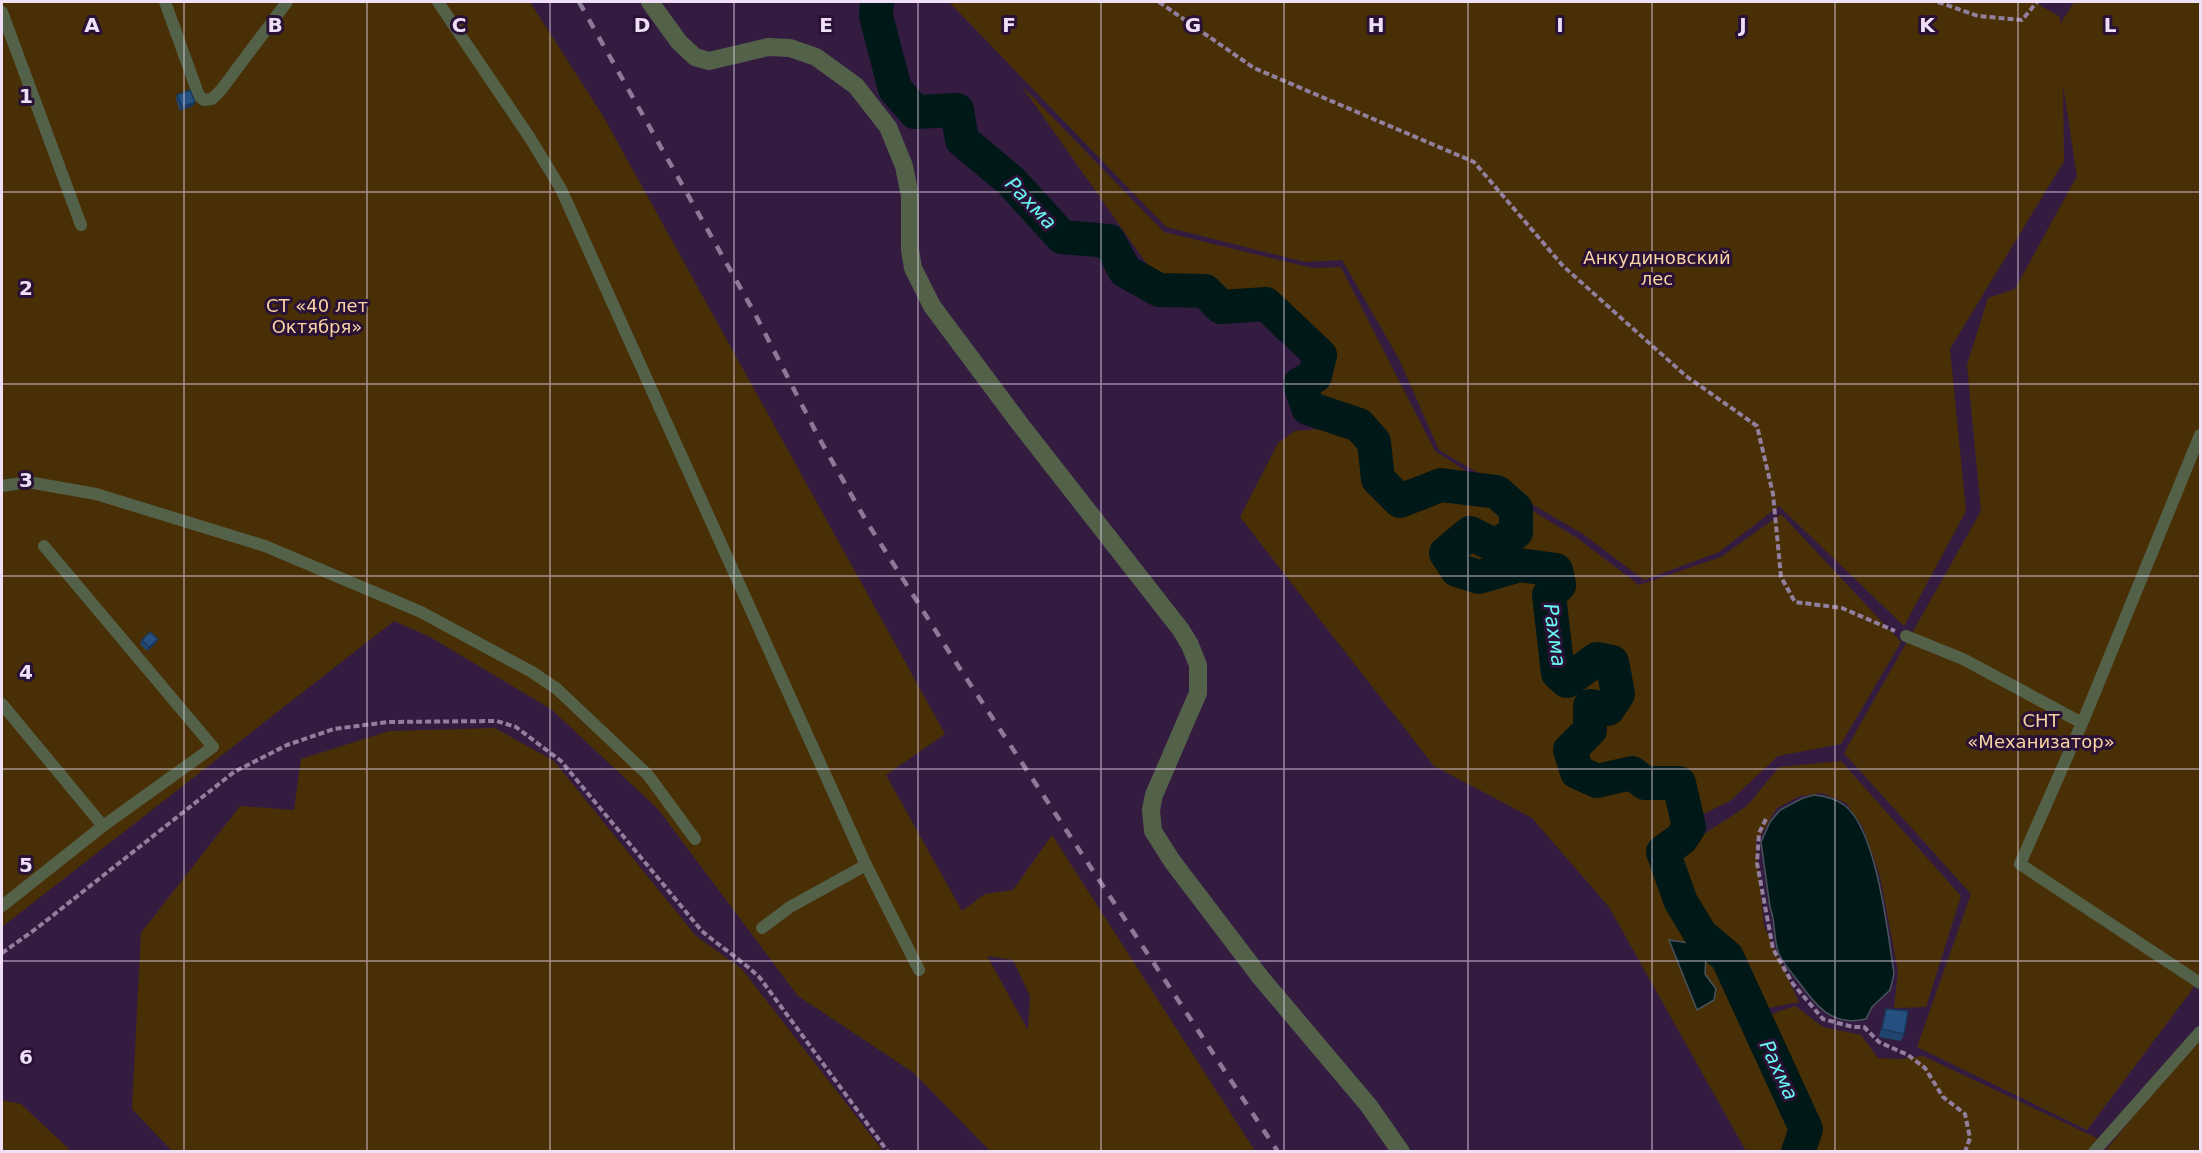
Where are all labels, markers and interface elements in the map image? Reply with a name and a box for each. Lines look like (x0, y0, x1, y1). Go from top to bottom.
text: A (84, 13, 100, 37)
text: B (267, 13, 283, 37)
text: C (452, 13, 466, 37)
text: D (634, 13, 650, 37)
text: E (819, 13, 833, 37)
text: F (1002, 13, 1016, 37)
text: G (1185, 13, 1201, 37)
text: H (1368, 13, 1384, 37)
text: I (1556, 13, 1564, 37)
text: J (1737, 13, 1747, 37)
text: K (1919, 13, 1936, 37)
text: L (2104, 13, 2117, 37)
text: 1 (19, 84, 33, 108)
water label: Рахма (1000, 172, 1062, 234)
park label: Анкудиновский лес (1583, 247, 1731, 289)
text: 2 (19, 276, 33, 300)
park label: СТ «40 лет Октября» (266, 295, 368, 337)
text: 3 (19, 468, 33, 492)
water label: Рахма (1539, 602, 1571, 668)
text: 4 (19, 660, 33, 684)
park label: СНТ «Механизатор» (1967, 710, 2115, 752)
text: 5 (19, 853, 33, 877)
water label: Рахма (1755, 1036, 1803, 1104)
text: 6 (19, 1045, 33, 1069)

